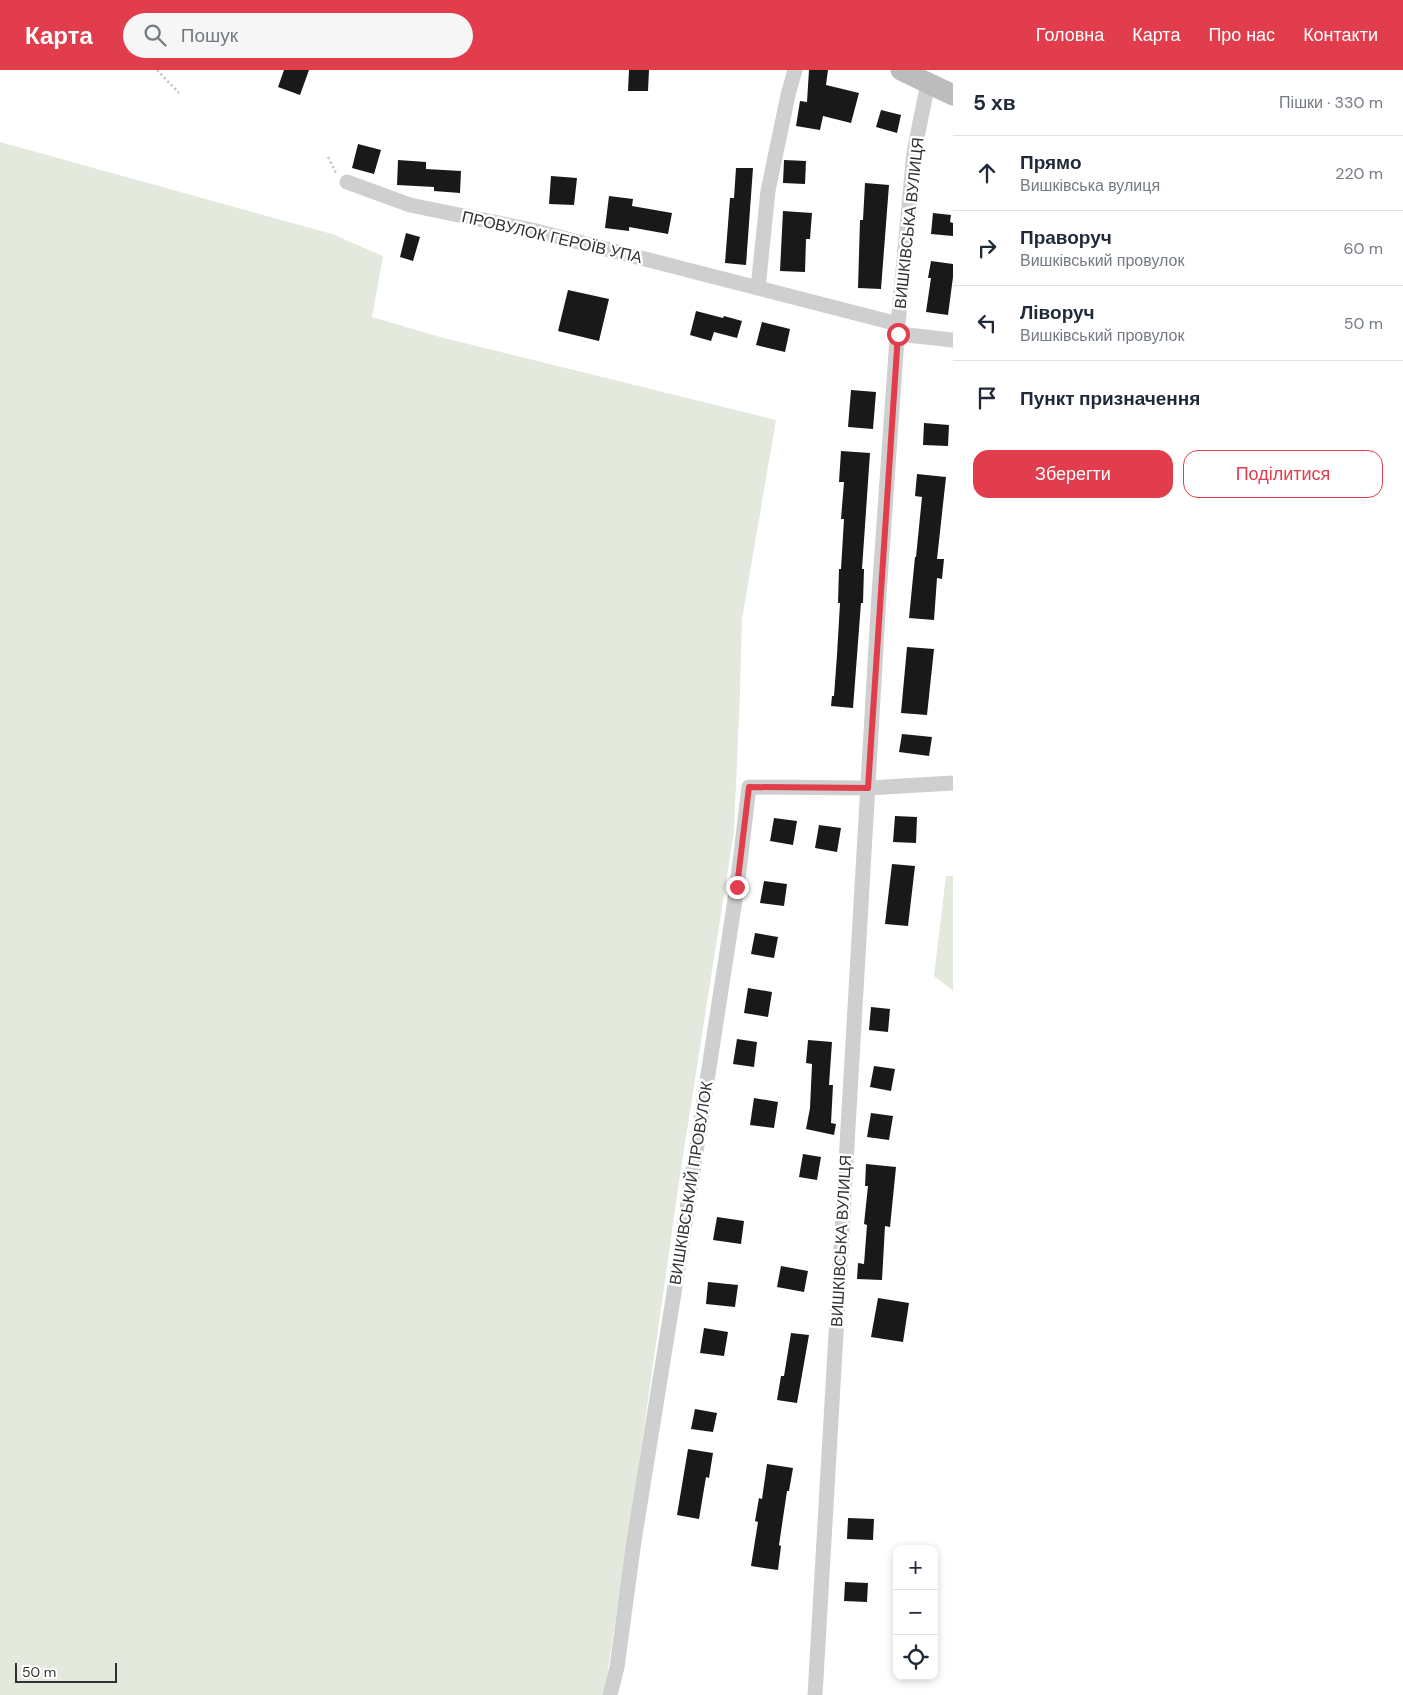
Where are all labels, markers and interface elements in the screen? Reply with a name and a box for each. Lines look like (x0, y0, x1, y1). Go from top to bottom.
search box (123, 13, 473, 58)
text: Карта (25, 20, 93, 51)
icon: search (141, 21, 169, 49)
text: Пошук (181, 23, 238, 48)
text: Головна (1036, 23, 1104, 47)
text: Карта (1132, 23, 1180, 47)
text: Про нас (1208, 23, 1275, 47)
text: Контакти (1303, 23, 1378, 47)
text: 5 хв (973, 89, 1016, 117)
text: Пішки · 330 m (1279, 92, 1383, 113)
street label: ВИШКІВСЬКА ВУЛИЦЯ (890, 136, 928, 310)
text: Прямо (1020, 150, 1082, 175)
icon: ahead (973, 159, 1001, 187)
text: 220 m (1335, 163, 1383, 184)
text: Вишківська вулиця (1020, 175, 1160, 196)
street label: ПРОВУЛОК ГЕРОЇВ УПА (460, 206, 645, 268)
text: Праворуч (1020, 225, 1112, 250)
icon: right (973, 234, 1001, 262)
text: 60 m (1343, 238, 1383, 259)
text: Вишківський провулок (1020, 250, 1184, 271)
text: Ліворуч (1020, 300, 1095, 325)
icon: left (973, 309, 1001, 337)
text: 50 m (1344, 313, 1383, 334)
route start (887, 323, 910, 346)
text: Вишківський провулок (1020, 325, 1184, 346)
icon: arrive (973, 384, 1001, 412)
text: Пункт призначення (1020, 386, 1200, 411)
button: Зберегти (973, 450, 1173, 498)
button: Поділитися (1183, 450, 1383, 498)
route end (726, 876, 749, 899)
street label: ВИШКІВСЬКИЙ ПРОВУЛОК (665, 1079, 718, 1286)
street label: ВИШКІВСЬКА ВУЛИЦЯ (826, 1154, 856, 1328)
map controls (893, 1545, 938, 1680)
button: + (893, 1545, 938, 1590)
button: − (893, 1590, 938, 1635)
button: locate (893, 1635, 938, 1680)
scale bar (15, 1660, 118, 1683)
text: 50 m (22, 1663, 56, 1681)

